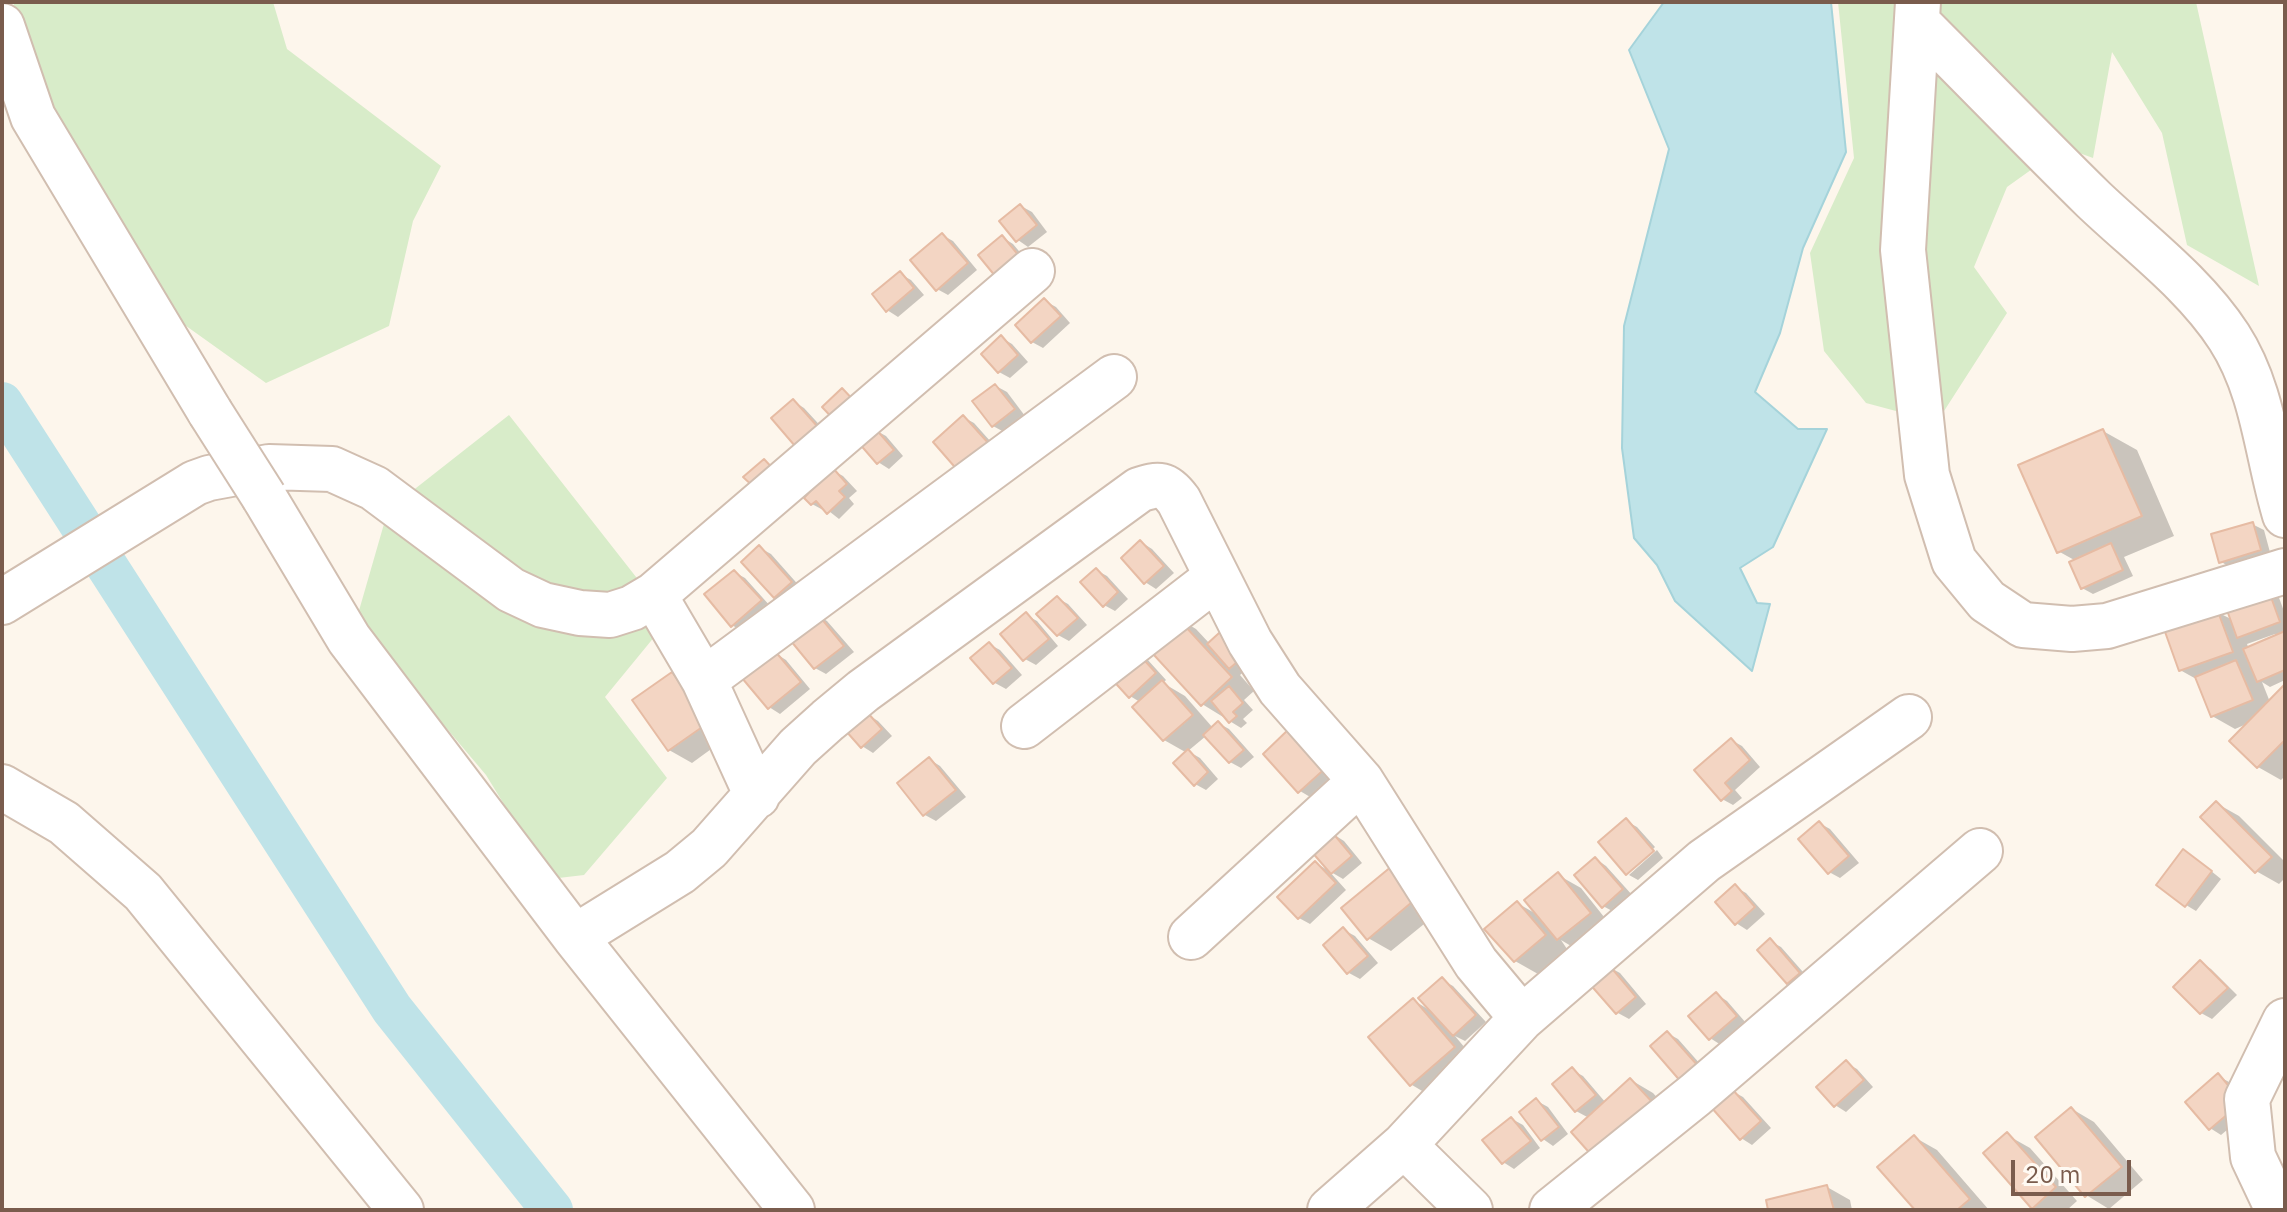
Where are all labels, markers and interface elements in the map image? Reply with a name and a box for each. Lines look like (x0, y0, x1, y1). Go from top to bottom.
scale bar (2015, 1144, 2135, 1194)
text: 20 m (2025, 1158, 2080, 1190)

